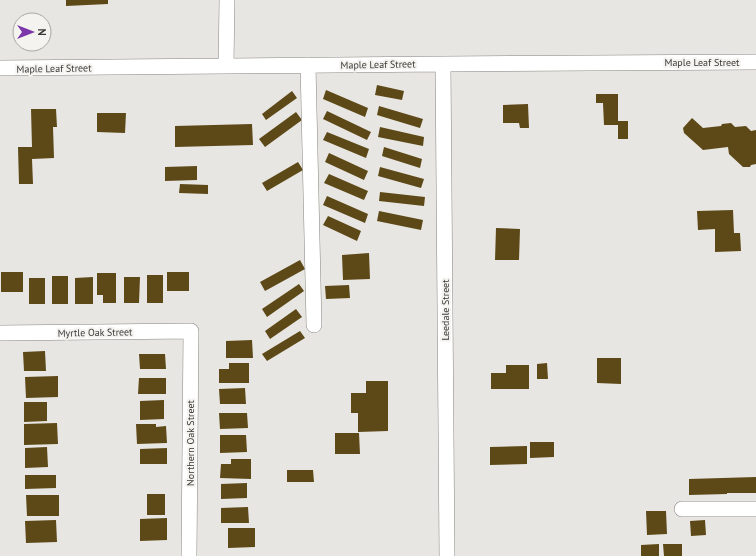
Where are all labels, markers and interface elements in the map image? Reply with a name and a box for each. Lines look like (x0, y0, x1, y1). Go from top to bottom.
north arrow (12, 12, 52, 52)
text: N (35, 28, 49, 36)
street label: Maple Leaf Street (665, 56, 740, 69)
street label: Maple Leaf Street (340, 57, 416, 72)
street label: Maple Leaf Street (16, 61, 92, 76)
street label: Leedale Street (439, 279, 452, 341)
street label: Myrtle Oak Street (57, 325, 133, 340)
street label: Northern Oak Street (184, 400, 197, 486)

